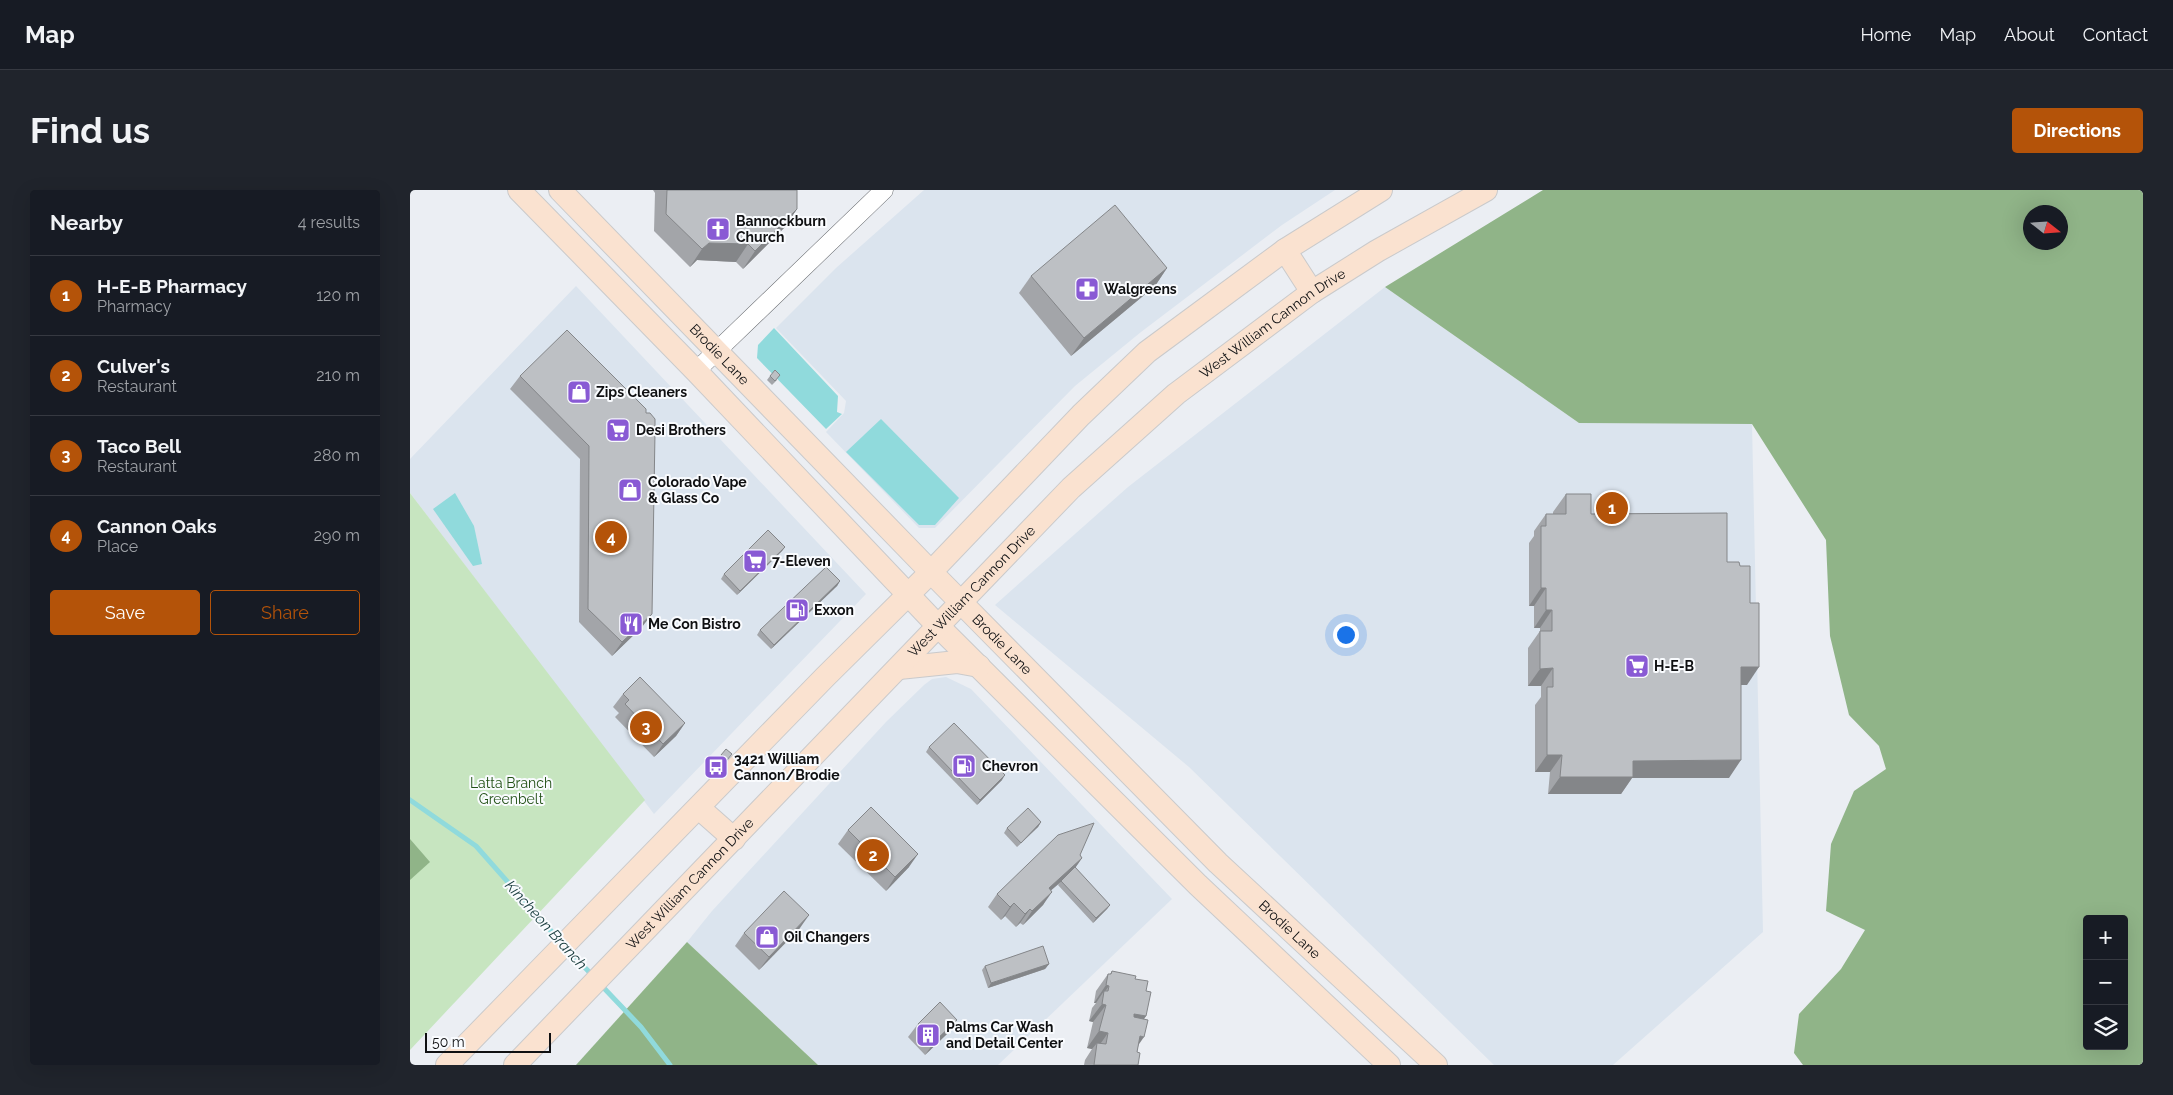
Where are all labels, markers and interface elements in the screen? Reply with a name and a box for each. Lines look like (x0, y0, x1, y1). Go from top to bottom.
text: Map (25, 20, 75, 49)
text: Home (1860, 24, 1911, 45)
text: Map (1939, 24, 1976, 45)
text: About (2004, 24, 2055, 45)
text: Contact (2083, 24, 2148, 45)
button: Directions (2012, 108, 2143, 153)
text: Find us (30, 110, 150, 151)
north arrow (2023, 205, 2068, 250)
text: Nearby (50, 210, 123, 235)
text: 4 results (298, 213, 360, 232)
place label: Bannockburn Church (736, 213, 826, 245)
church icon: Bannockburn Church (705, 216, 731, 242)
street label: West William Cannon Drive (1197, 265, 1348, 381)
text: H-E-B Pharmacy (97, 275, 247, 297)
pharmacy icon: Walgreens (1074, 276, 1100, 302)
place label: Walgreens (1104, 281, 1177, 297)
text: 1 (62, 286, 70, 305)
text: 120 m (316, 286, 360, 305)
text: Pharmacy (97, 297, 171, 316)
street label: Brodie Lane (687, 321, 753, 388)
text: Culver's (97, 355, 170, 377)
text: 2 (61, 366, 71, 385)
text: 210 m (316, 366, 360, 385)
text: Restaurant (97, 377, 177, 396)
shop icon: Zips Cleaners (566, 379, 592, 405)
place label: Zips Cleaners (596, 384, 687, 400)
supermarket icon: Desi Brothers (605, 417, 631, 443)
place label: Desi Brothers (636, 422, 726, 438)
text: Taco Bell (97, 435, 181, 457)
text: 3 (62, 446, 70, 465)
text: 280 m (314, 446, 360, 465)
text: Restaurant (97, 457, 177, 476)
place label: Colorado Vape & Glass Co (648, 474, 747, 506)
shop icon: Colorado Vape & Glass Co (617, 477, 643, 503)
pin: 1 (1596, 489, 1628, 527)
text: Cannon Oaks (97, 515, 217, 537)
pin: 4 (595, 518, 627, 556)
street label: West William Cannon Drive (905, 522, 1038, 660)
text: 4 (61, 526, 71, 545)
text: 290 m (314, 526, 360, 545)
text: Place (97, 537, 138, 556)
supermarket icon: 7-Eleven (742, 548, 768, 574)
place label: 7-Eleven (772, 553, 831, 569)
button: Save (50, 590, 200, 635)
button: Share (210, 590, 360, 635)
fuel station icon: Exxon (784, 597, 810, 623)
place label: Exxon (814, 602, 854, 618)
restaurant icon: Me Con Bistro (618, 611, 644, 637)
street label: Brodie Lane (969, 611, 1035, 678)
place label: Me Con Bistro (648, 616, 741, 632)
your location (1333, 622, 1359, 648)
supermarket icon: H-E-B (1624, 653, 1650, 679)
place label: H-E-B (1654, 658, 1695, 674)
pin: 3 (630, 708, 662, 746)
place label: 3421 William Cannon/Brodie (734, 751, 840, 783)
fuel station icon: Chevron (951, 753, 977, 779)
bus stop icon: 3421 William Cannon/Brodie (703, 754, 729, 780)
place label: Chevron (982, 758, 1038, 774)
park label: Latta Branch Greenbelt (470, 775, 552, 807)
street label: West William Cannon Drive (623, 815, 757, 953)
pin: 2 (857, 836, 889, 874)
water label: Kincheon Branch (501, 877, 591, 973)
street label: Brodie Lane (1256, 897, 1324, 962)
map controls (2083, 915, 2128, 1050)
button: + (2083, 915, 2128, 960)
shop icon: Oil Changers (754, 924, 780, 950)
place label: Oil Changers (784, 929, 870, 945)
button: − (2083, 960, 2128, 1005)
button: layers (2083, 1005, 2128, 1050)
place label: Palms Car Wash and Detail Center (946, 1019, 1064, 1051)
building icon: Palms Car Wash and Detail Center (915, 1022, 941, 1048)
scale bar (425, 1030, 551, 1053)
text: 50 m (432, 1034, 465, 1050)

